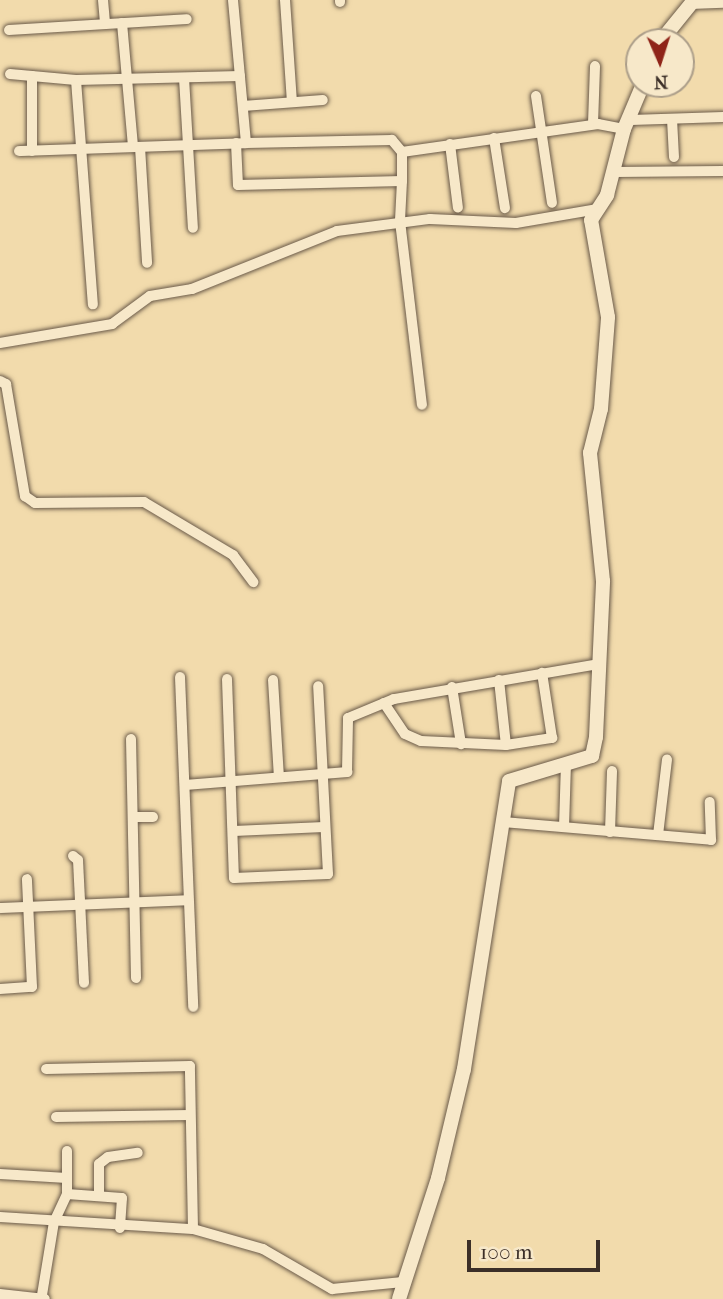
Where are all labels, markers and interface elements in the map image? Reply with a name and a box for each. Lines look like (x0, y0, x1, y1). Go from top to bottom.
north arrow (625, 28, 695, 98)
text: N (653, 71, 669, 93)
scale bar (471, 1226, 604, 1270)
text: 100 m (480, 1240, 533, 1264)

